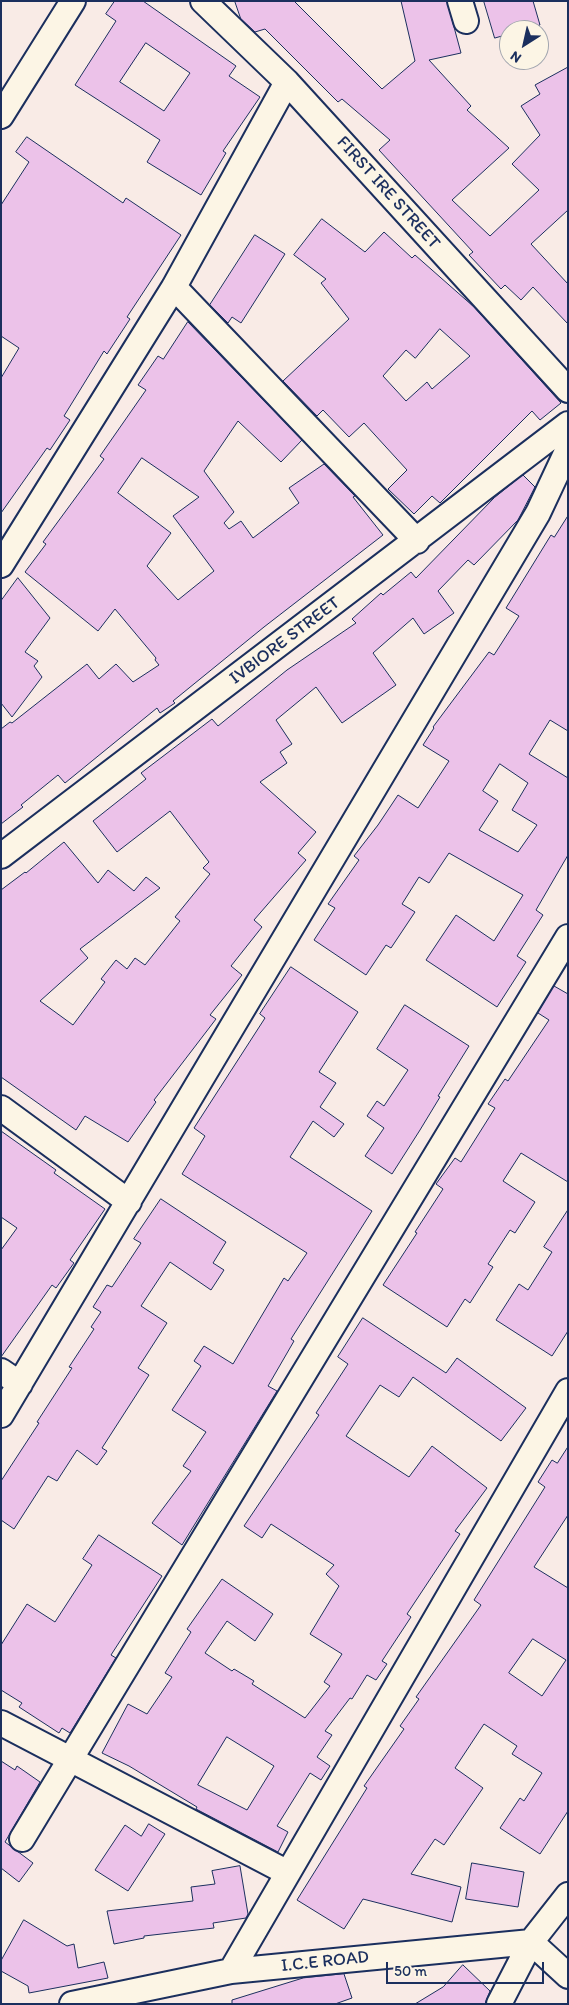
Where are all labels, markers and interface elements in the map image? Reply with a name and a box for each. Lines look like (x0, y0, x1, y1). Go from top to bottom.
north arrow (499, 20, 549, 70)
text: N (507, 47, 524, 67)
street label: FIRST IRE STREET (332, 132, 444, 254)
street label: IVBIORE STREET (225, 592, 345, 690)
street label: I.C.E ROAD (280, 1947, 370, 1977)
scale bar (389, 1952, 546, 1984)
text: 50 m (394, 1962, 427, 1980)

